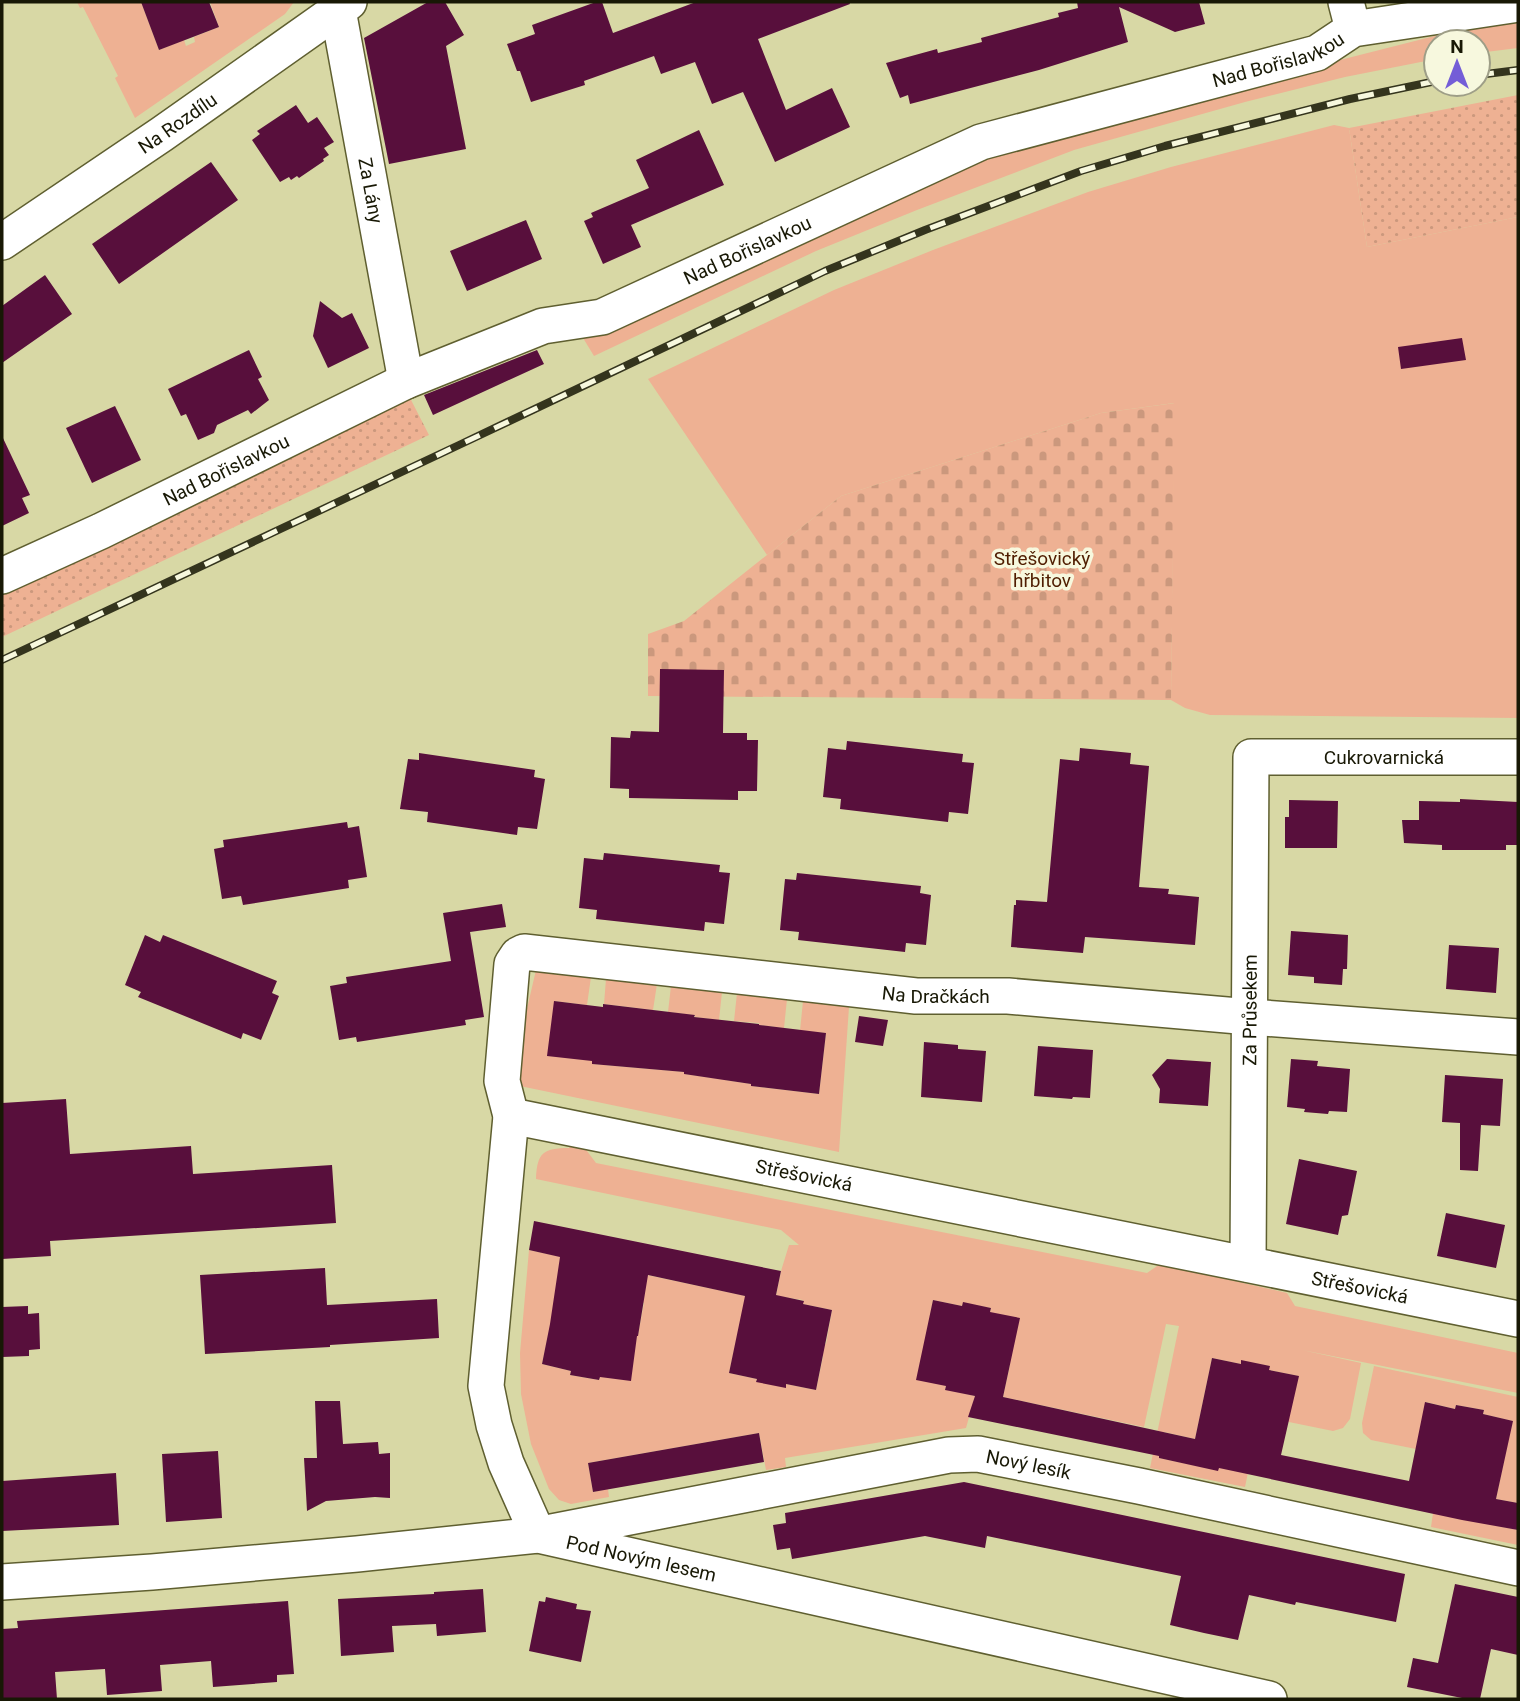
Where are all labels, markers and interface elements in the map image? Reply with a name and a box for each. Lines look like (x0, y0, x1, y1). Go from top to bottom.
street label: Nad Bořislavkou (1210, 27, 1349, 92)
north arrow (1422, 28, 1492, 98)
text: N (1450, 35, 1464, 58)
street label: Na Rozdílu (134, 88, 222, 159)
street label: Za Lány (353, 156, 388, 225)
street label: Nad Bořislavkou (680, 211, 815, 290)
street label: Nad Bořislavkou (159, 429, 293, 511)
park label: Střešovický hřbitov (994, 547, 1090, 592)
street label: Cukrovarnická (1324, 746, 1444, 769)
street label: Za Průsekem (1238, 954, 1262, 1066)
street label: Na Dračkách (881, 981, 990, 1008)
street label: Střešovická (754, 1155, 854, 1197)
street label: Střešovická (1309, 1267, 1410, 1309)
street label: Nový lesík (984, 1445, 1073, 1484)
street label: Pod Novým lesem (564, 1531, 719, 1587)

